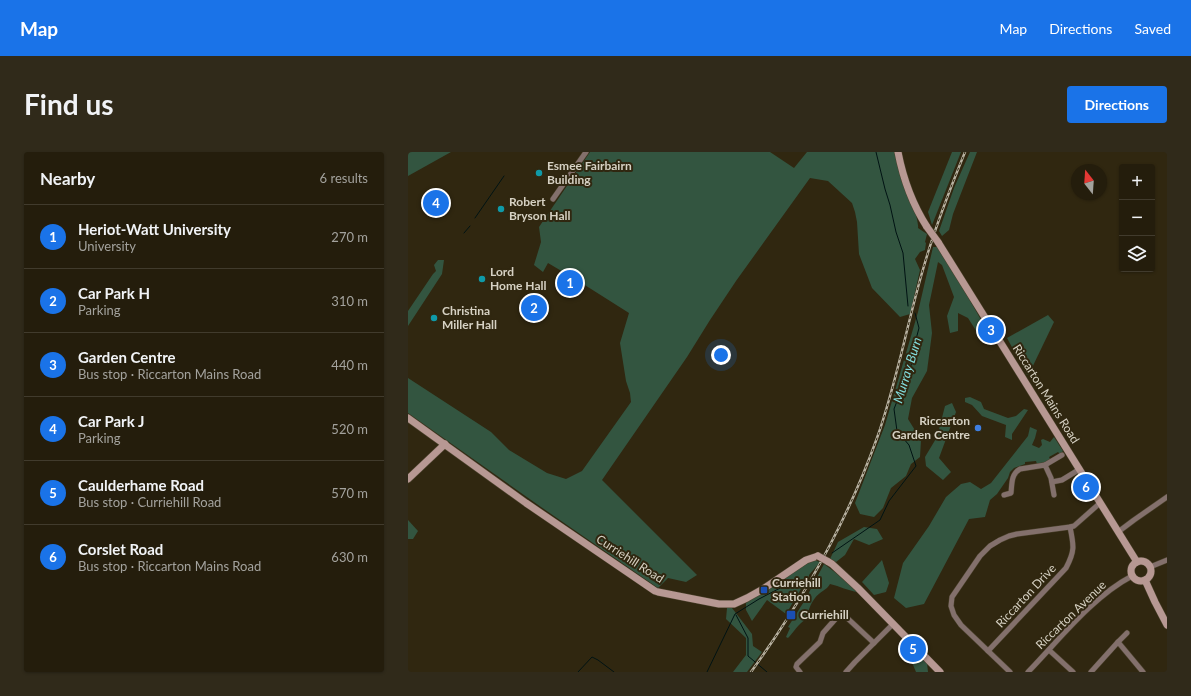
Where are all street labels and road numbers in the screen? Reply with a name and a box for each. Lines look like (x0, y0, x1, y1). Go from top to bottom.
street label: Riccarton Mains Road (1010, 341, 1083, 446)
street label: Curriehill Road (594, 531, 667, 586)
street label: Riccarton Drive (992, 561, 1059, 631)
street label: Riccarton Avenue (1032, 577, 1109, 652)

